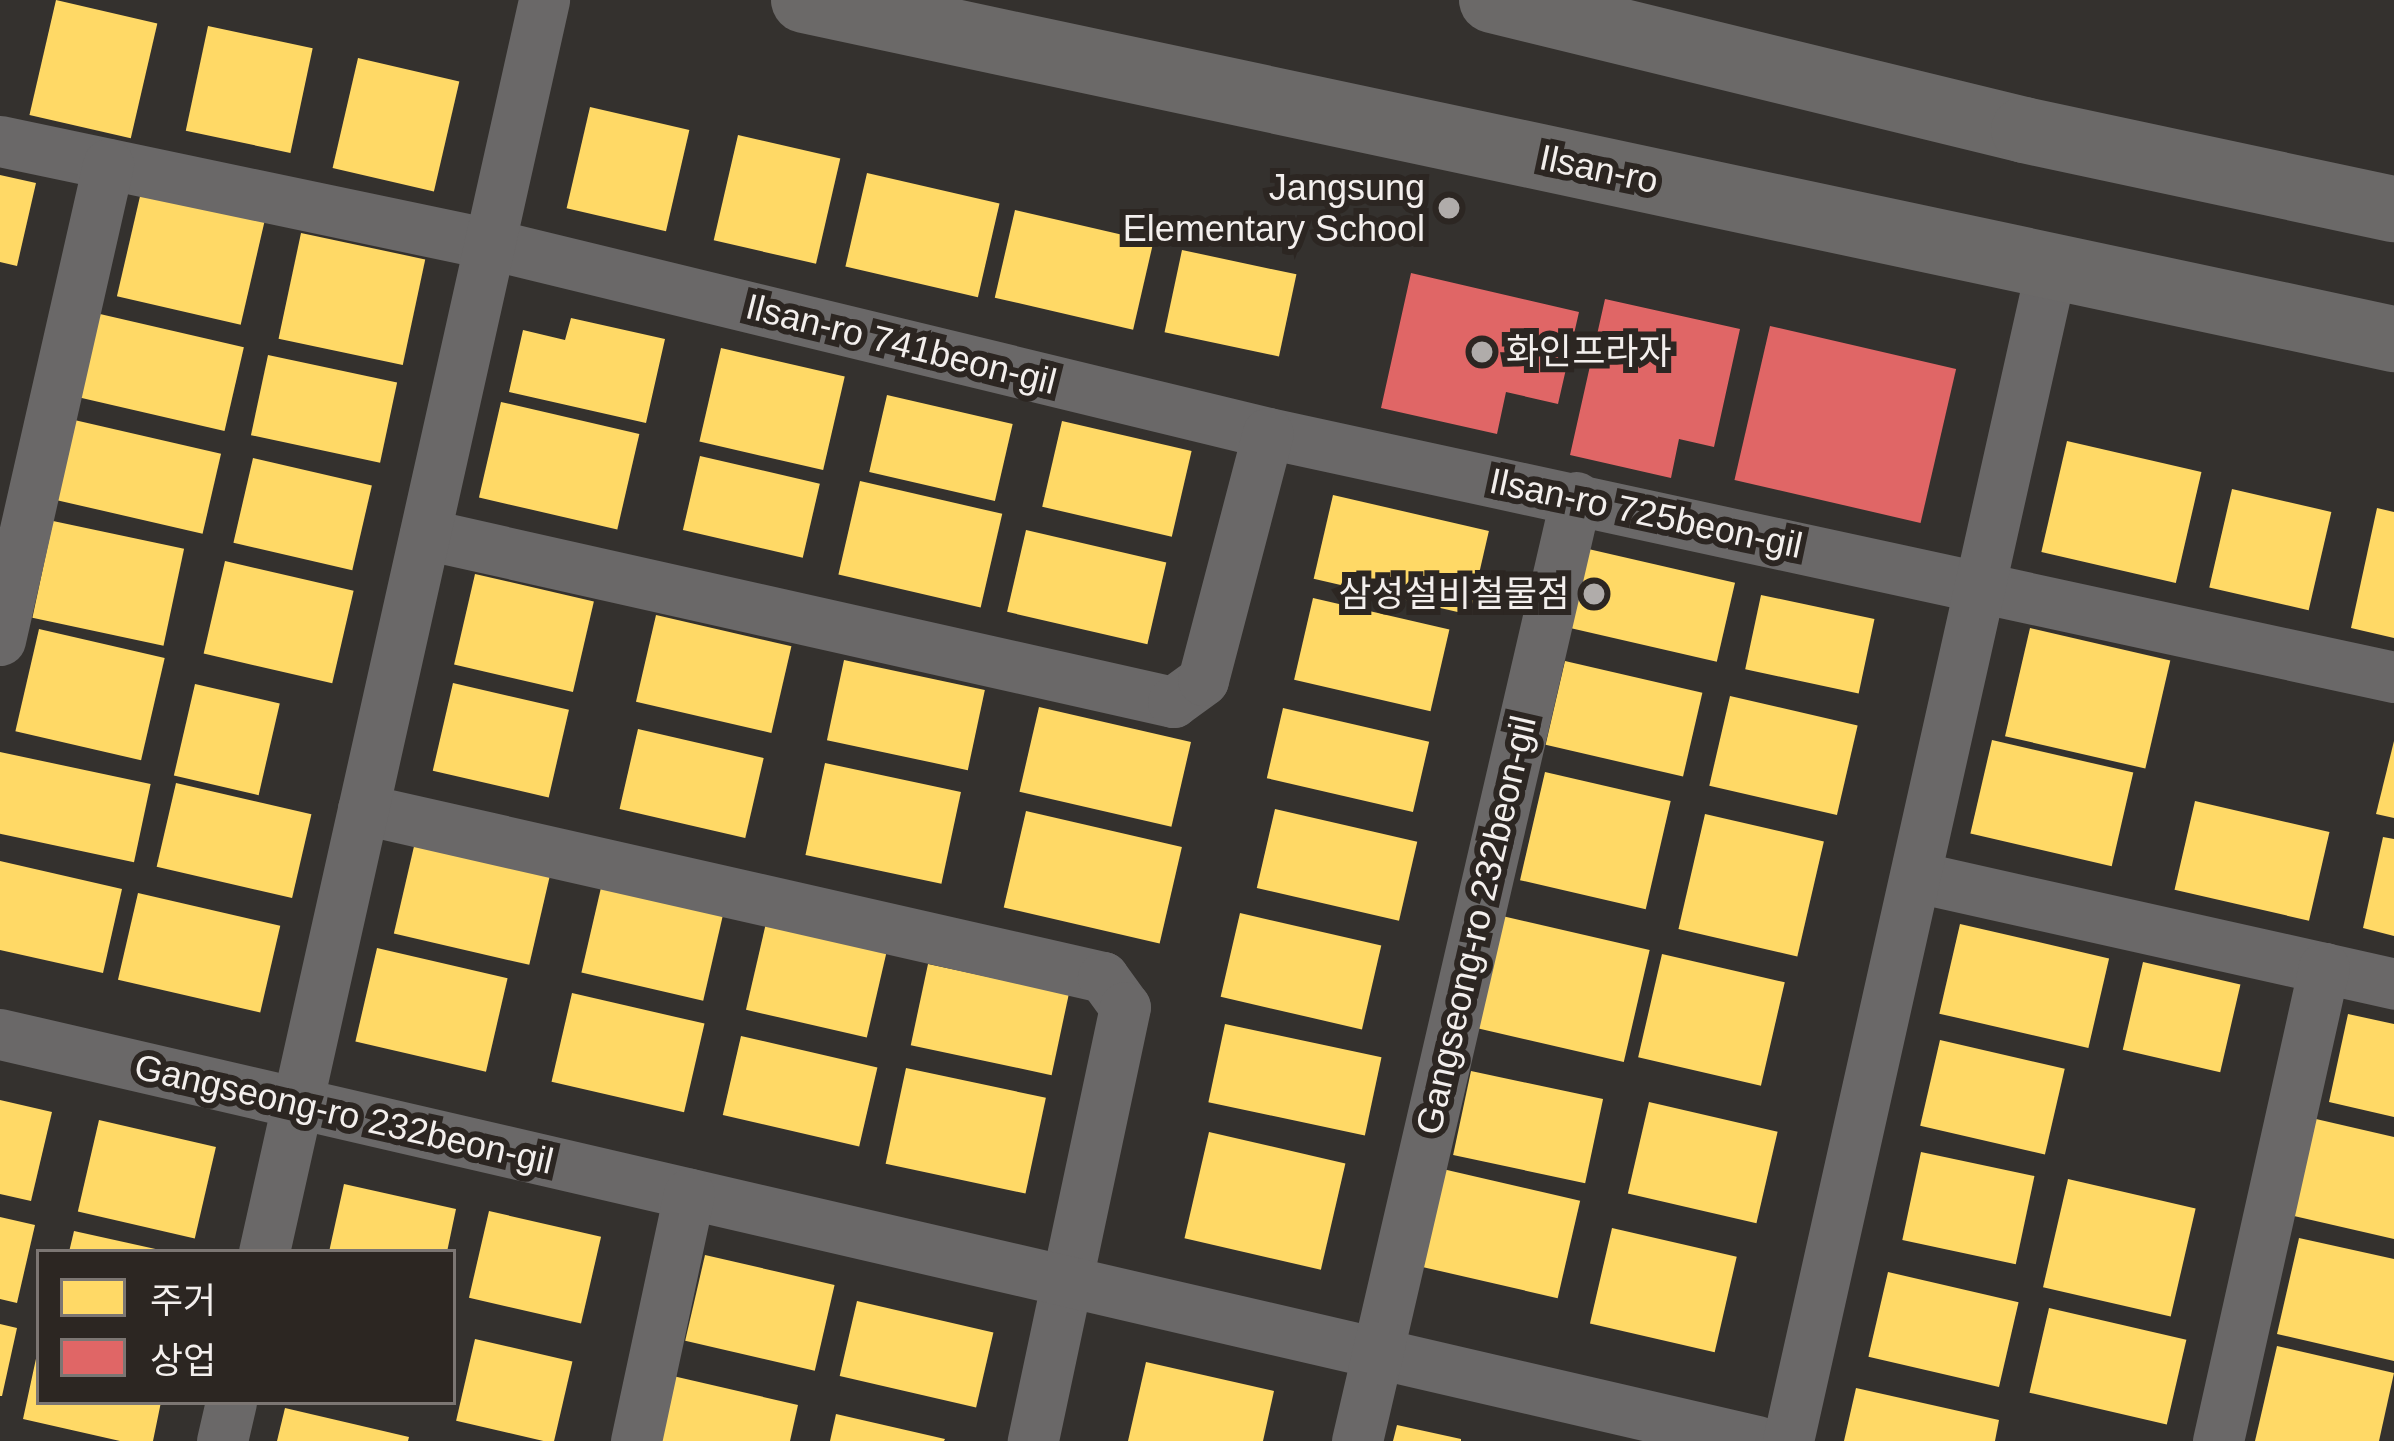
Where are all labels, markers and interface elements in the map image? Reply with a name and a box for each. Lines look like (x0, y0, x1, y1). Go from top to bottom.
street label: Ilsan-ro (1536, 135, 1662, 203)
place label: Jangsung Elementary School (1123, 165, 1425, 250)
marker: Jangsung Elementary School (1436, 195, 1462, 221)
street label: Ilsan-ro 741beon-gil (741, 285, 1061, 403)
place label: 화인프라자 (1506, 330, 1672, 374)
marker: 화인프라자 (1469, 339, 1495, 365)
street label: Ilsan-ro 725beon-gil (1486, 459, 1806, 567)
place label: 삼성설비철물점 (1338, 572, 1570, 616)
marker: 삼성설비철물점 (1581, 581, 1607, 607)
street label: Gangseong-ro 232beon-gil (1407, 711, 1545, 1139)
street label: Gangseong-ro 232beon-gil (130, 1045, 558, 1183)
legend (36, 1249, 456, 1405)
text: 주거 (150, 1280, 216, 1321)
text: 상업 (150, 1340, 216, 1381)

